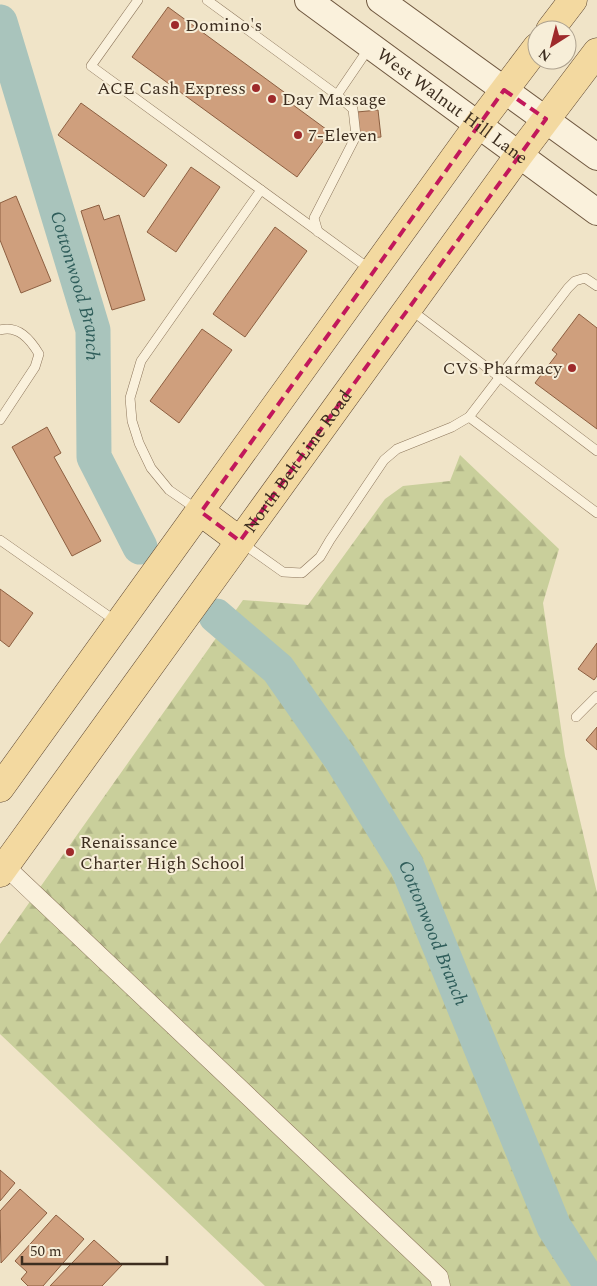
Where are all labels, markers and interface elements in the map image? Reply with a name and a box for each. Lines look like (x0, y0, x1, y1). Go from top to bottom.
place label: Domino's (185, 12, 262, 39)
marker: Domino's (169, 19, 181, 31)
north arrow (527, 20, 577, 70)
street label: West Walnut Hill Lane (371, 42, 533, 171)
text: N (534, 43, 555, 67)
place label: ACE Cash Express (97, 75, 246, 102)
marker: ACE Cash Express (250, 82, 262, 94)
place label: Day Massage (282, 86, 386, 113)
marker: Day Massage (266, 93, 278, 105)
place label: 7-Eleven (308, 122, 377, 149)
marker: 7-Eleven (292, 129, 304, 141)
water label: Cottonwood Branch (42, 207, 106, 361)
place label: CVS Pharmacy (443, 355, 563, 382)
marker: CVS Pharmacy (566, 362, 578, 374)
street label: North Belt Line Road (237, 384, 359, 539)
place label: Renaissance Charter High School (80, 829, 245, 877)
marker: Renaissance Charter High School (64, 846, 76, 858)
water label: Cottonwood Branch (390, 856, 475, 1010)
scale bar (22, 1234, 168, 1266)
text: 50 m (30, 1240, 62, 1263)

